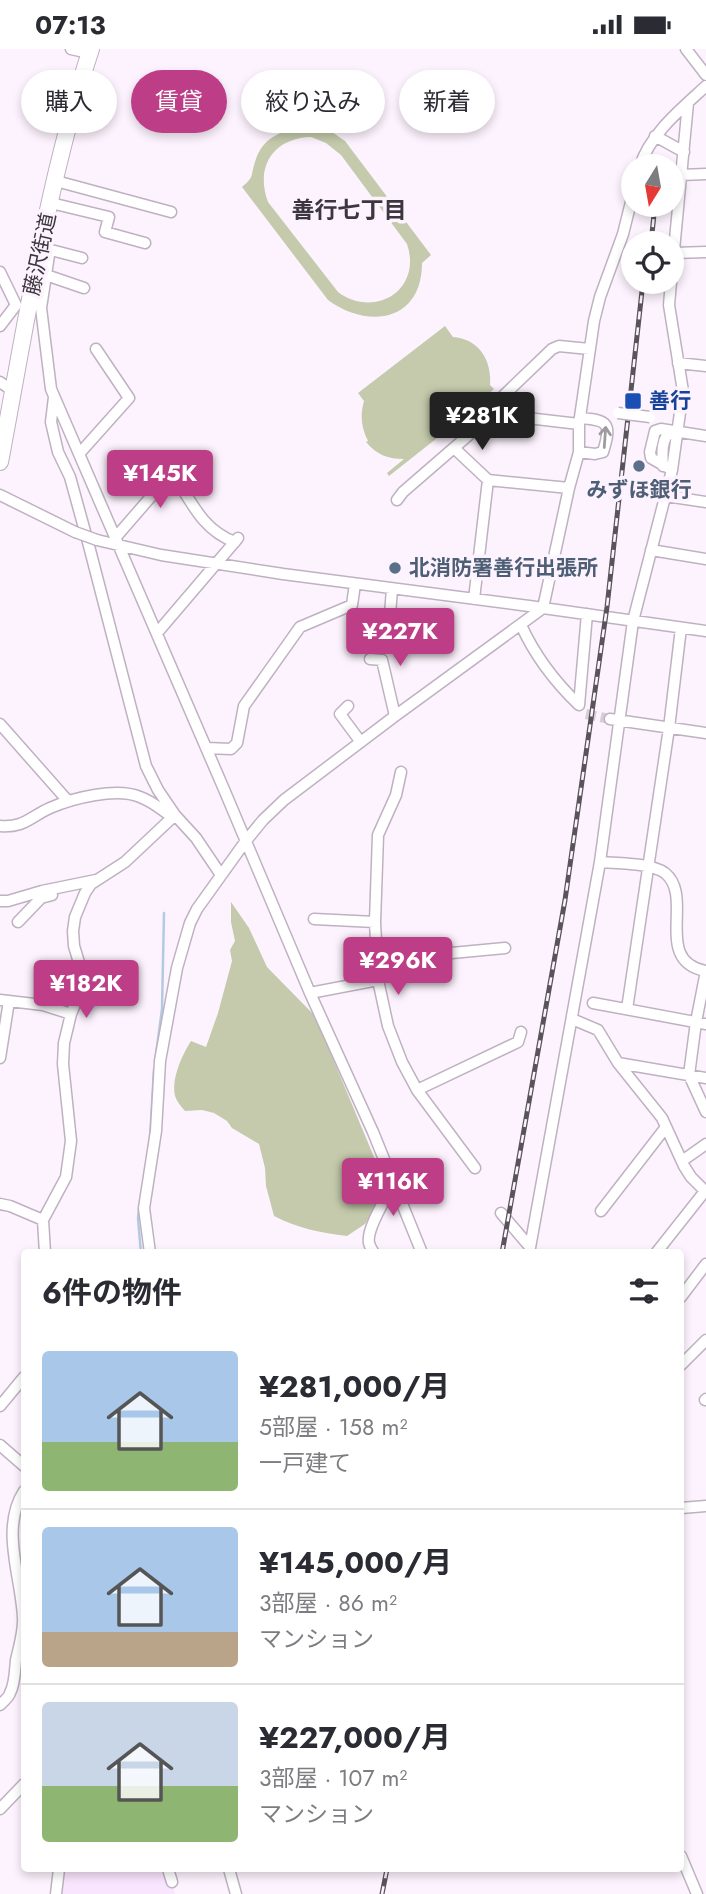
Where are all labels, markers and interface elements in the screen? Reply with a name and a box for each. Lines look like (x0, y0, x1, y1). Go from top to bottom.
text: 07:13 (35, 6, 106, 44)
chip: 購入 (21, 70, 117, 133)
chip: 賃貸 (131, 70, 227, 133)
chip: 絞り込み (241, 70, 385, 133)
chip: 新着 (399, 70, 495, 133)
north arrow (621, 154, 684, 217)
map controls (621, 154, 684, 294)
district label: 善行七丁目 (292, 193, 407, 227)
street label: 藤沢街道 (17, 210, 63, 298)
button: locate (621, 231, 684, 294)
place label: 善行 (649, 386, 691, 416)
marker: 善行 (623, 391, 643, 411)
pin: ¥281K (433, 393, 531, 452)
text: ¥281K (446, 398, 518, 432)
one-way arrow (599, 426, 612, 449)
pin: ¥145K (111, 451, 209, 510)
text: ¥145K (123, 456, 197, 490)
marker: みずほ銀行 (631, 458, 647, 474)
place label: みずほ銀行 (587, 475, 692, 505)
place label: 北消防署善行出張所 (409, 553, 598, 583)
marker: 北消防署善行出張所 (387, 560, 403, 576)
pin: ¥227K (351, 609, 449, 668)
text: ¥227K (362, 614, 438, 648)
pin: ¥296K (349, 937, 447, 997)
text: ¥296K (359, 943, 437, 977)
pin: ¥182K (37, 961, 135, 1020)
text: ¥182K (50, 966, 122, 1000)
pin: ¥116K (344, 1159, 442, 1218)
text: ¥116K (358, 1164, 428, 1198)
text: 6件の物件 (42, 1271, 182, 1314)
icon: filters (625, 1272, 663, 1310)
text: ¥281,000/月 (259, 1365, 450, 1408)
icon: home (98, 1379, 182, 1463)
text: 5部屋 · 158 m² (259, 1410, 407, 1444)
text: 一戸建て (259, 1446, 351, 1480)
text: ¥145,000/月 (259, 1541, 452, 1584)
icon: home (98, 1555, 182, 1639)
text: 3部屋 · 86 m² (259, 1586, 397, 1620)
text: マンション (259, 1622, 374, 1656)
text: ¥227,000/月 (259, 1716, 451, 1759)
icon: home (98, 1730, 182, 1814)
text: 3部屋 · 107 m² (259, 1761, 407, 1795)
text: マンション (259, 1797, 374, 1831)

